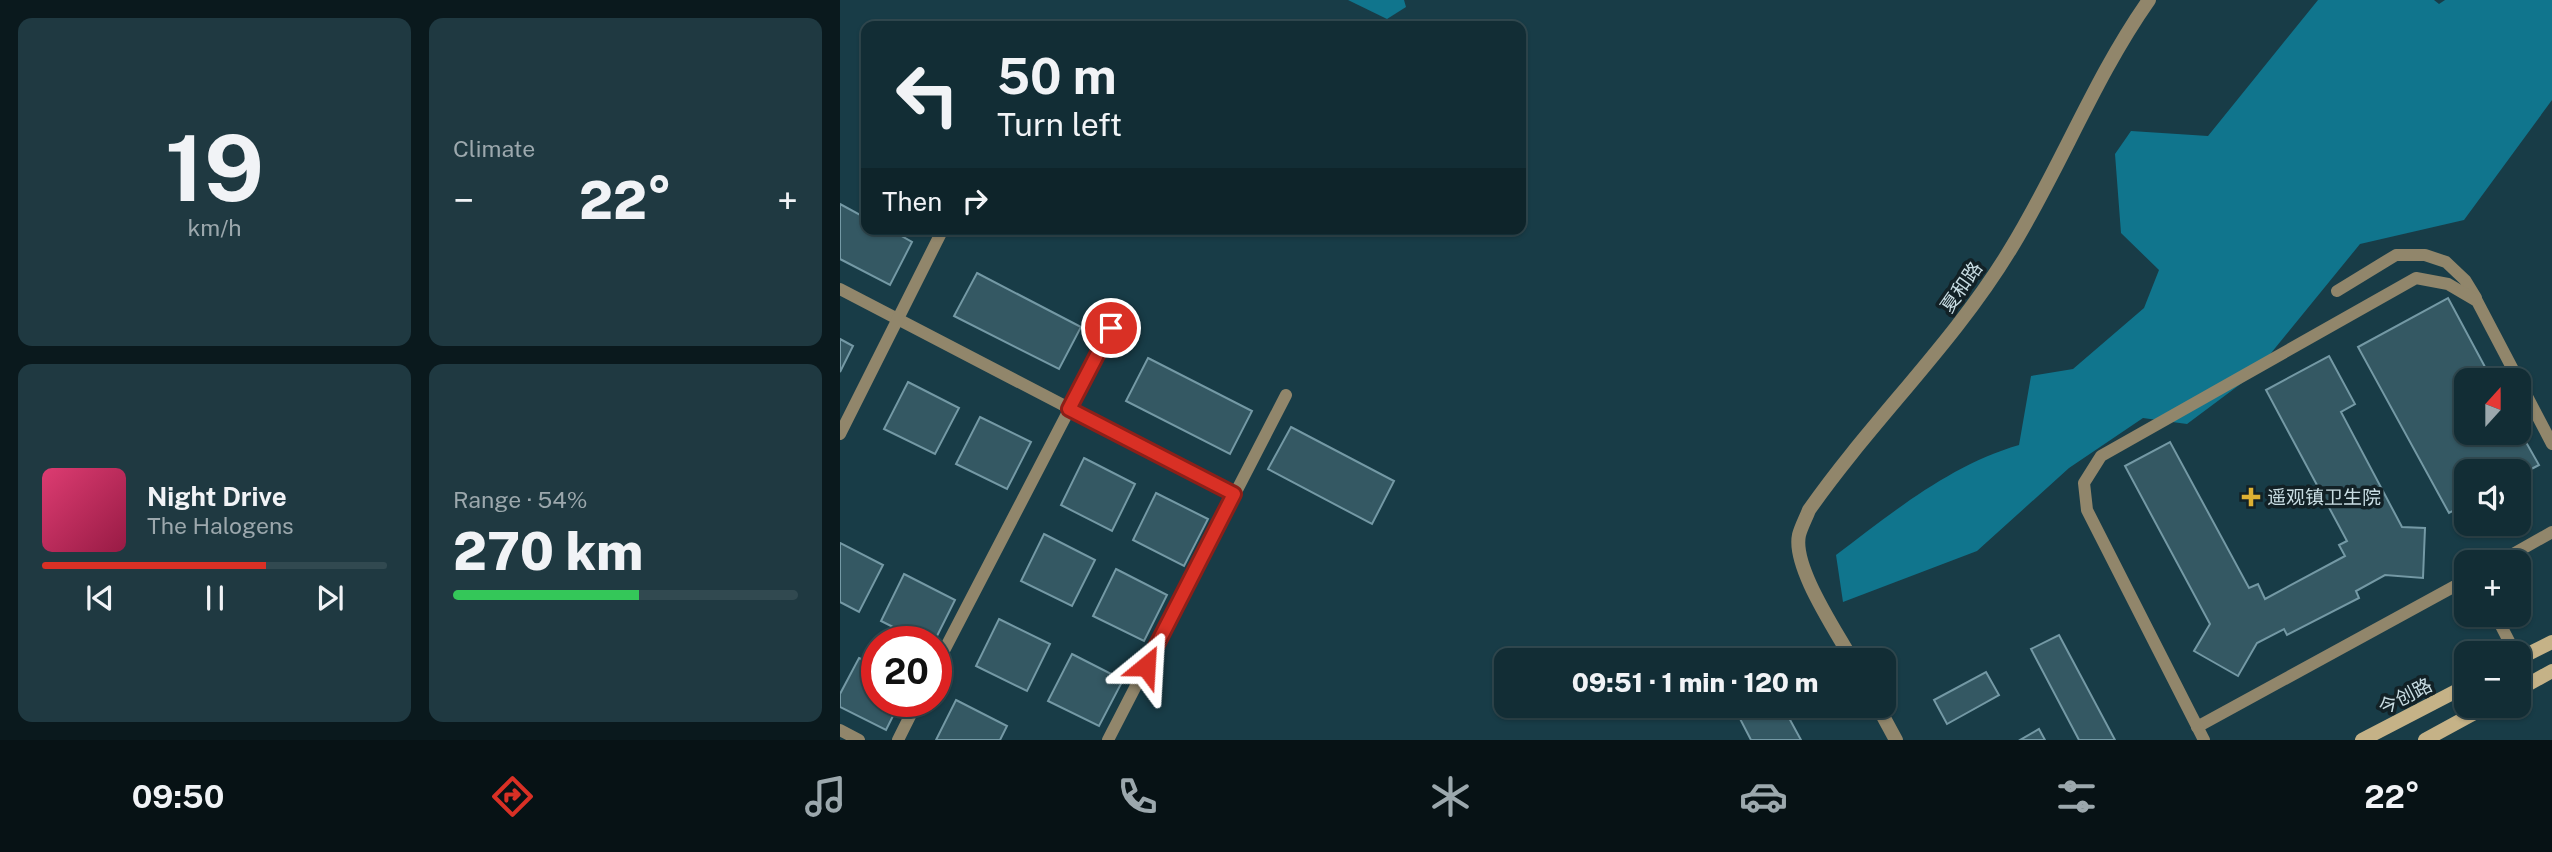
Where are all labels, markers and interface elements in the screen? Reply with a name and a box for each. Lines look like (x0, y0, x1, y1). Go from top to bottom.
text: 50 m (997, 47, 1117, 105)
icon: left (882, 49, 973, 140)
text: Turn left (997, 106, 1122, 143)
text: 19 (165, 115, 264, 221)
text: Climate (453, 135, 535, 162)
text: 22° (579, 170, 672, 231)
text: − (453, 178, 474, 223)
text: + (777, 178, 798, 223)
icon: right (956, 182, 994, 220)
text: Then (882, 186, 942, 217)
text: km/h (187, 214, 242, 241)
street label: 夏和路 (1936, 257, 1986, 317)
pin (1081, 298, 1141, 358)
icon: arrive (1092, 309, 1130, 347)
north arrow (2454, 368, 2530, 444)
map controls (2454, 368, 2531, 718)
button: sound (2454, 459, 2531, 536)
text: Night Drive (147, 481, 287, 512)
text: Range · 54% (453, 486, 587, 513)
place label: 遥观镇卫生院 (2267, 486, 2381, 508)
marker: 遥观镇卫生院 (2241, 487, 2261, 507)
text: The Halogens (147, 512, 294, 539)
text: 270 km (453, 521, 643, 582)
button: + (2454, 550, 2531, 627)
icon: previous (81, 579, 119, 617)
icon: pause (196, 579, 234, 617)
icon: next (311, 579, 349, 617)
speed limit sign: 20 (861, 626, 952, 717)
position arrow (1109, 629, 1183, 703)
button: − (2454, 641, 2531, 718)
text: 09:51 · 1 min · 120 m (1572, 667, 1818, 698)
street label: 今创路 (2375, 673, 2435, 719)
icon: directions (488, 772, 537, 821)
icon: music (801, 772, 850, 821)
icon: phone (1113, 772, 1162, 821)
icon: climate (1426, 772, 1475, 821)
icon: car (1739, 772, 1788, 821)
icon: filters (2052, 772, 2101, 821)
text: 09:50 (132, 778, 224, 815)
text: 22° (2364, 778, 2420, 815)

